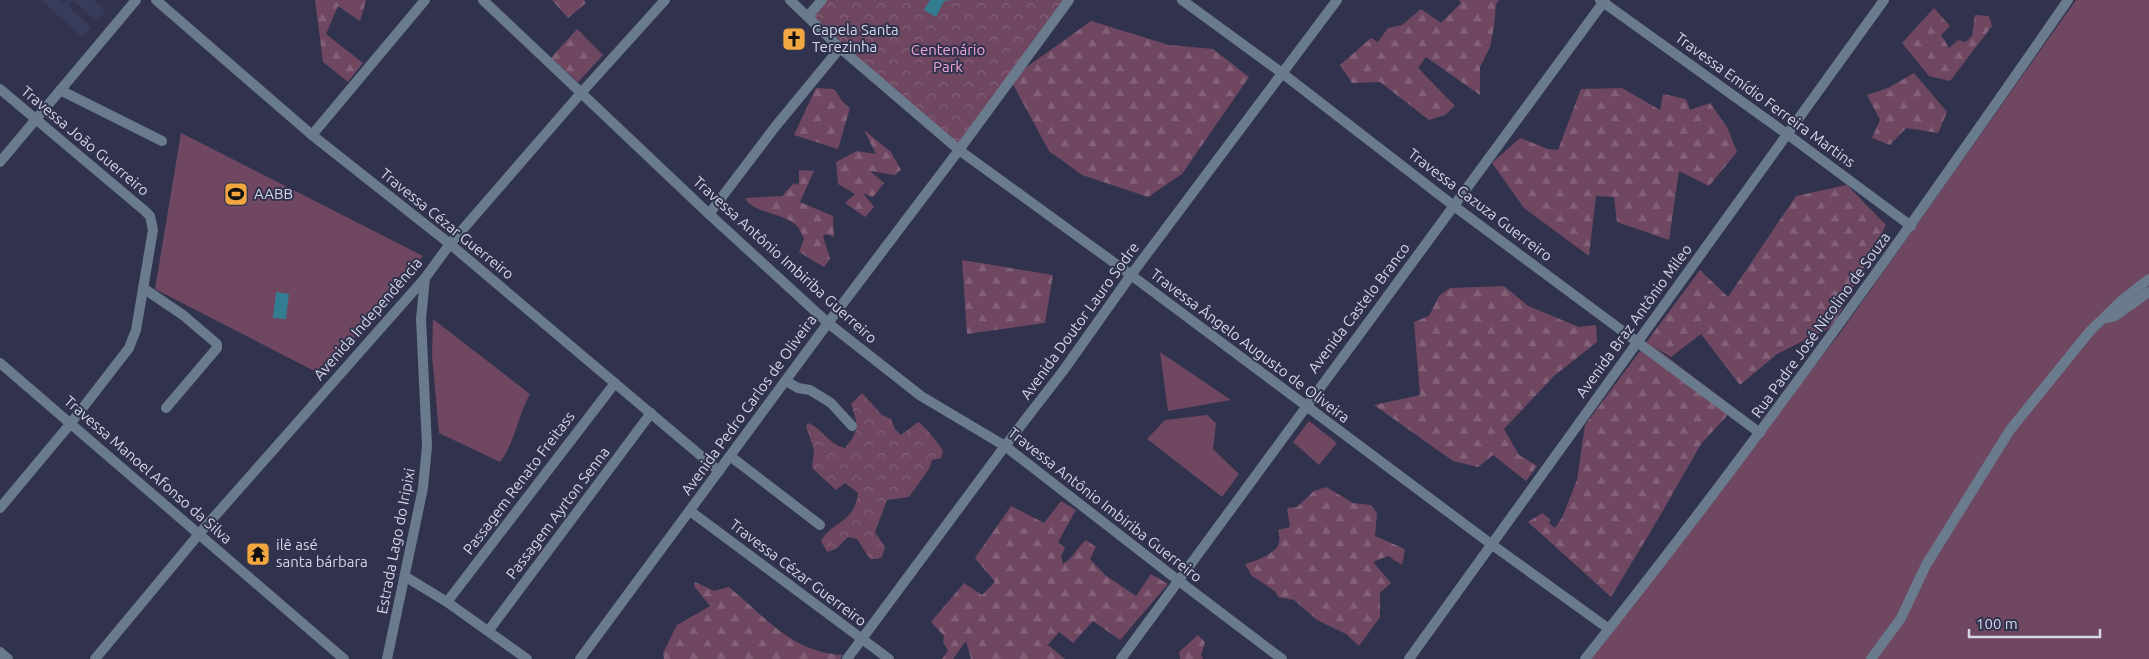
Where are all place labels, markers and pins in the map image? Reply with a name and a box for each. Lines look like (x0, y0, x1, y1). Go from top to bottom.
place label: Capela Santa Terezinha (812, 21, 899, 55)
church icon: Capela Santa Terezinha (781, 26, 807, 52)
sports icon: AABB (223, 181, 249, 207)
place label: AABB (254, 185, 293, 202)
place label: ilê asé santa bárbara (276, 536, 368, 570)
temple icon: ilê asé santa bárbara (245, 541, 271, 567)

